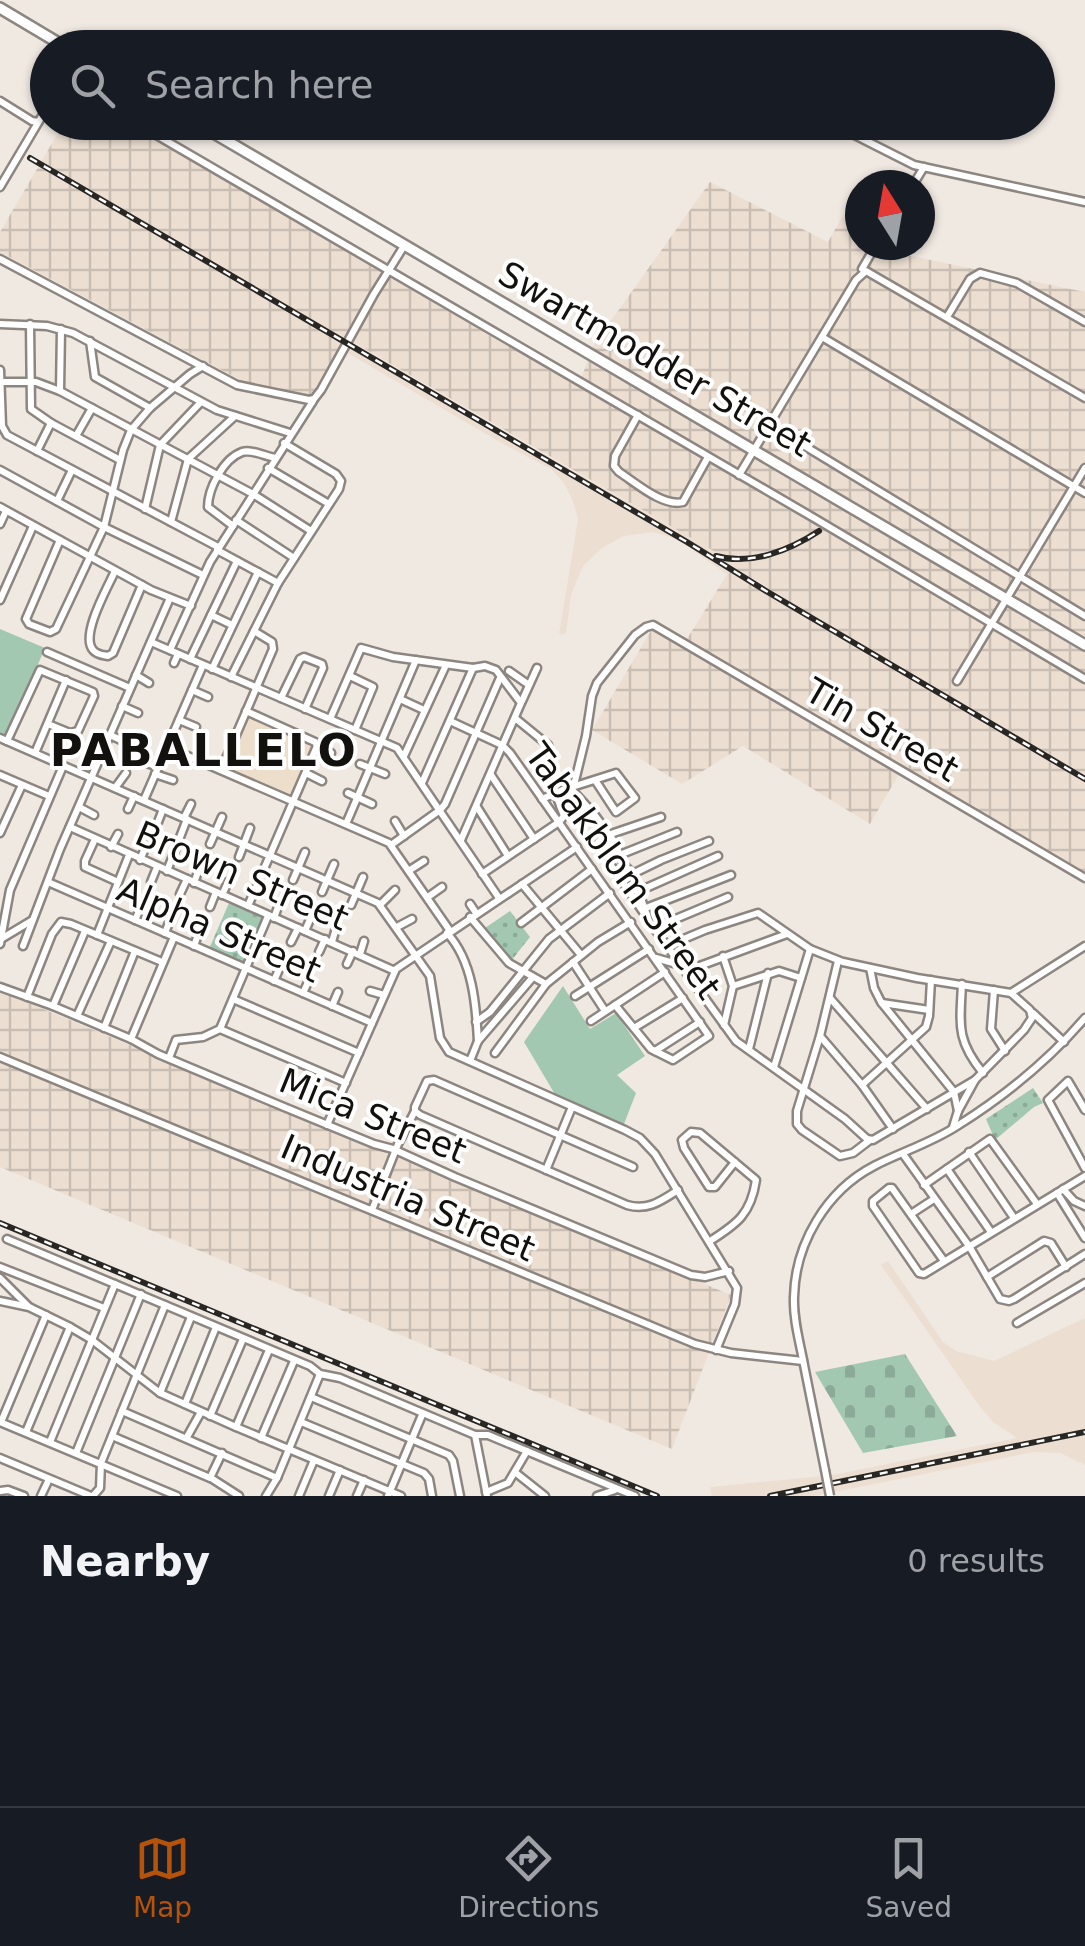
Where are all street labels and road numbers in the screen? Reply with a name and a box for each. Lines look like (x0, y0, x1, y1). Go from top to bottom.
street label: Swartmodder Street (492, 253, 818, 465)
street label: Tin Street (798, 670, 965, 790)
street label: Tabakblom Street (516, 735, 729, 1006)
street label: Brown Street (130, 813, 354, 939)
street label: Alpha Street (111, 869, 327, 991)
street label: Mica Street (274, 1060, 472, 1172)
street label: Industria Street (275, 1126, 541, 1270)

